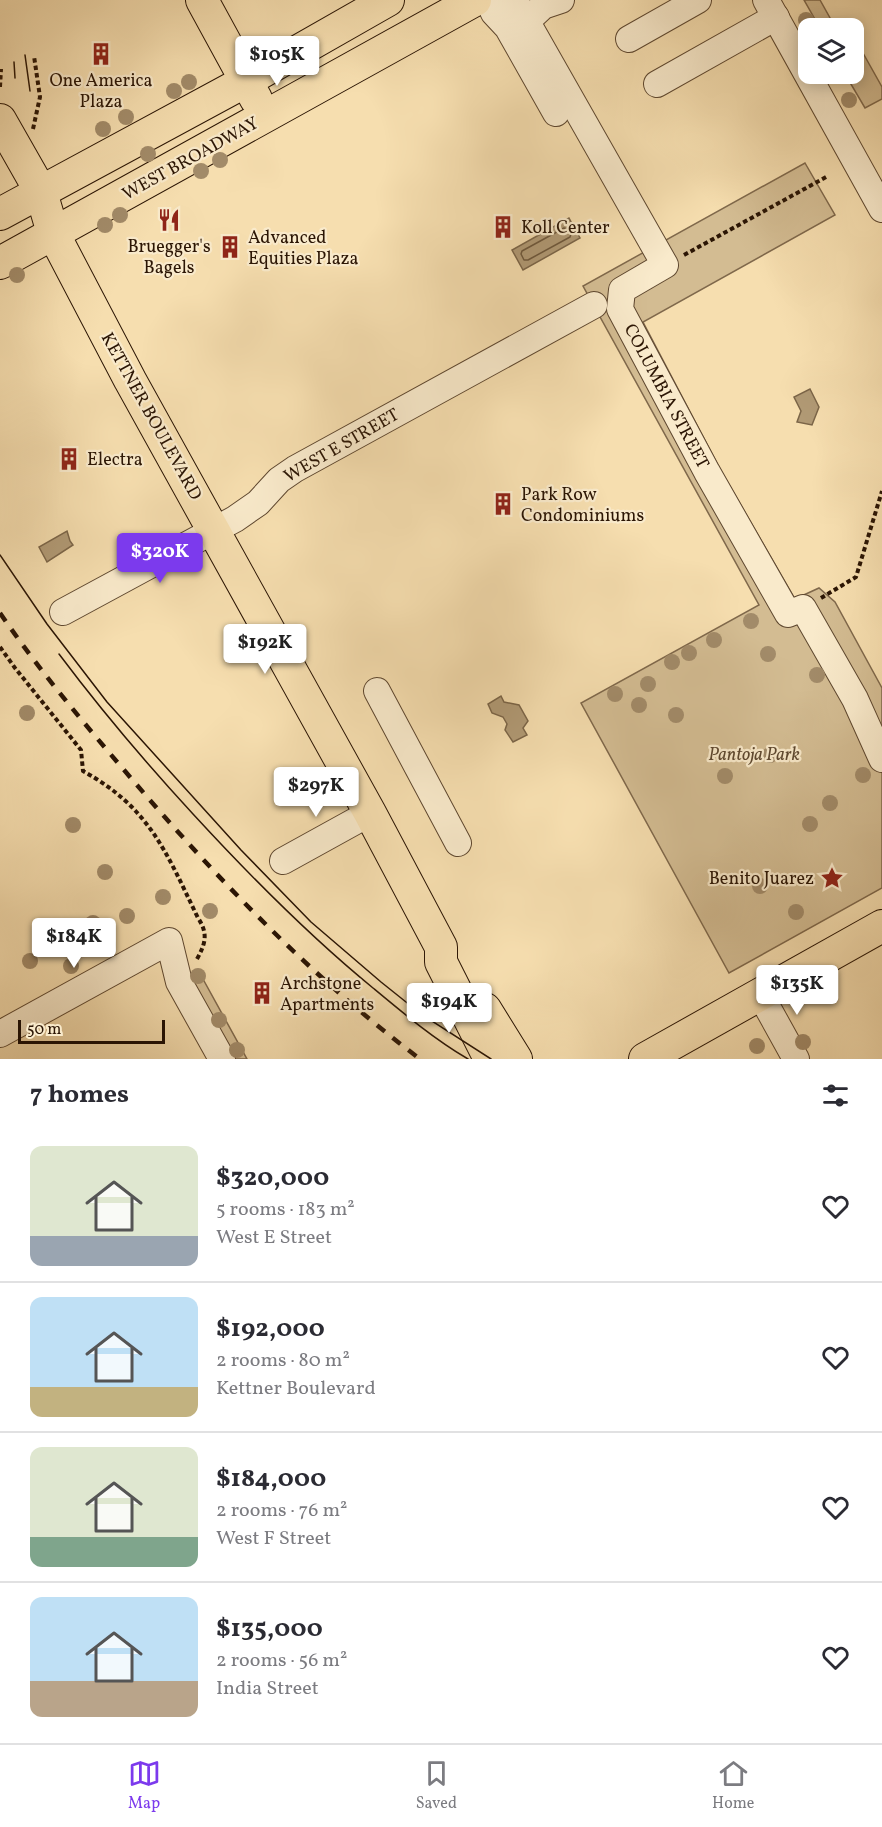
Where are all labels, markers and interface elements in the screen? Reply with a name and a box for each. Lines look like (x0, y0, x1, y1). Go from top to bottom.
map controls (798, 18, 864, 84)
button: layers (798, 18, 864, 84)
pin: $105K (235, 36, 319, 87)
building icon: One America Plaza (88, 41, 114, 67)
text: $105K (249, 41, 305, 69)
place label: One America Plaza (49, 69, 153, 115)
street label: WEST BROADWAY (118, 111, 263, 207)
restaurant icon: Bruegger's Bagels (156, 207, 182, 233)
building icon: Koll Center (490, 214, 516, 240)
place label: Koll Center (521, 216, 610, 241)
place label: Advanced Equities Plaza (248, 226, 359, 272)
building icon: Advanced Equities Plaza (217, 234, 243, 260)
place label: Bruegger's Bagels (127, 235, 211, 281)
street label: COLUMBIA STREET (617, 320, 715, 474)
street label: KETTNER BOULEVARD (94, 328, 207, 505)
street label: WEST E STREET (279, 403, 404, 489)
building icon: Electra (56, 446, 82, 472)
place label: Electra (87, 448, 143, 473)
place label: Park Row Condominiums (521, 483, 644, 529)
building icon: Park Row Condominiums (490, 491, 516, 517)
pin: $320K (118, 533, 202, 584)
text: $320K (131, 538, 189, 566)
pin: $192K (223, 624, 307, 675)
text: $192K (237, 629, 293, 657)
park label: Pantoja Park (708, 743, 800, 768)
pin: $297K (274, 767, 358, 818)
text: $297K (288, 772, 344, 800)
place icon: Benito Juarez (819, 865, 845, 891)
place label: Benito Juarez (709, 867, 814, 892)
pin: $184K (32, 918, 116, 969)
text: $184K (46, 923, 102, 951)
pin: $135K (755, 965, 839, 1016)
text: $135K (770, 970, 824, 998)
place label: Archstone Apartments (280, 972, 374, 1018)
building icon: Archstone Apartments (249, 980, 275, 1006)
pin: $194K (407, 983, 491, 1034)
text: $194K (421, 988, 477, 1016)
scale bar (18, 1017, 165, 1044)
text: 50 m (27, 1019, 61, 1041)
text: 7 homes (30, 1077, 129, 1113)
icon: filters (819, 1079, 852, 1112)
text: $320,000 (216, 1160, 329, 1196)
icon: home (78, 1170, 150, 1242)
icon: heart (819, 1190, 852, 1223)
text: 5 rooms · 183 m² (216, 1196, 355, 1224)
text: West E Street (216, 1224, 332, 1252)
text: $192,000 (216, 1311, 325, 1347)
icon: home (78, 1321, 150, 1393)
icon: heart (819, 1341, 852, 1374)
text: 2 rooms · 80 m² (216, 1347, 350, 1375)
text: Kettner Boulevard (216, 1375, 376, 1403)
text: $184,000 (216, 1461, 326, 1497)
icon: home (78, 1471, 150, 1543)
icon: heart (819, 1491, 852, 1524)
text: 2 rooms · 76 m² (216, 1497, 348, 1525)
text: West F Street (216, 1525, 331, 1553)
text: $135,000 (216, 1611, 323, 1647)
icon: home (78, 1621, 150, 1693)
icon: heart (819, 1641, 852, 1674)
text: 2 rooms · 56 m² (216, 1647, 347, 1675)
text: India Street (216, 1675, 319, 1703)
tab: Map (128, 1757, 161, 1815)
tab: Saved (416, 1757, 457, 1815)
tab: Home (712, 1757, 754, 1815)

